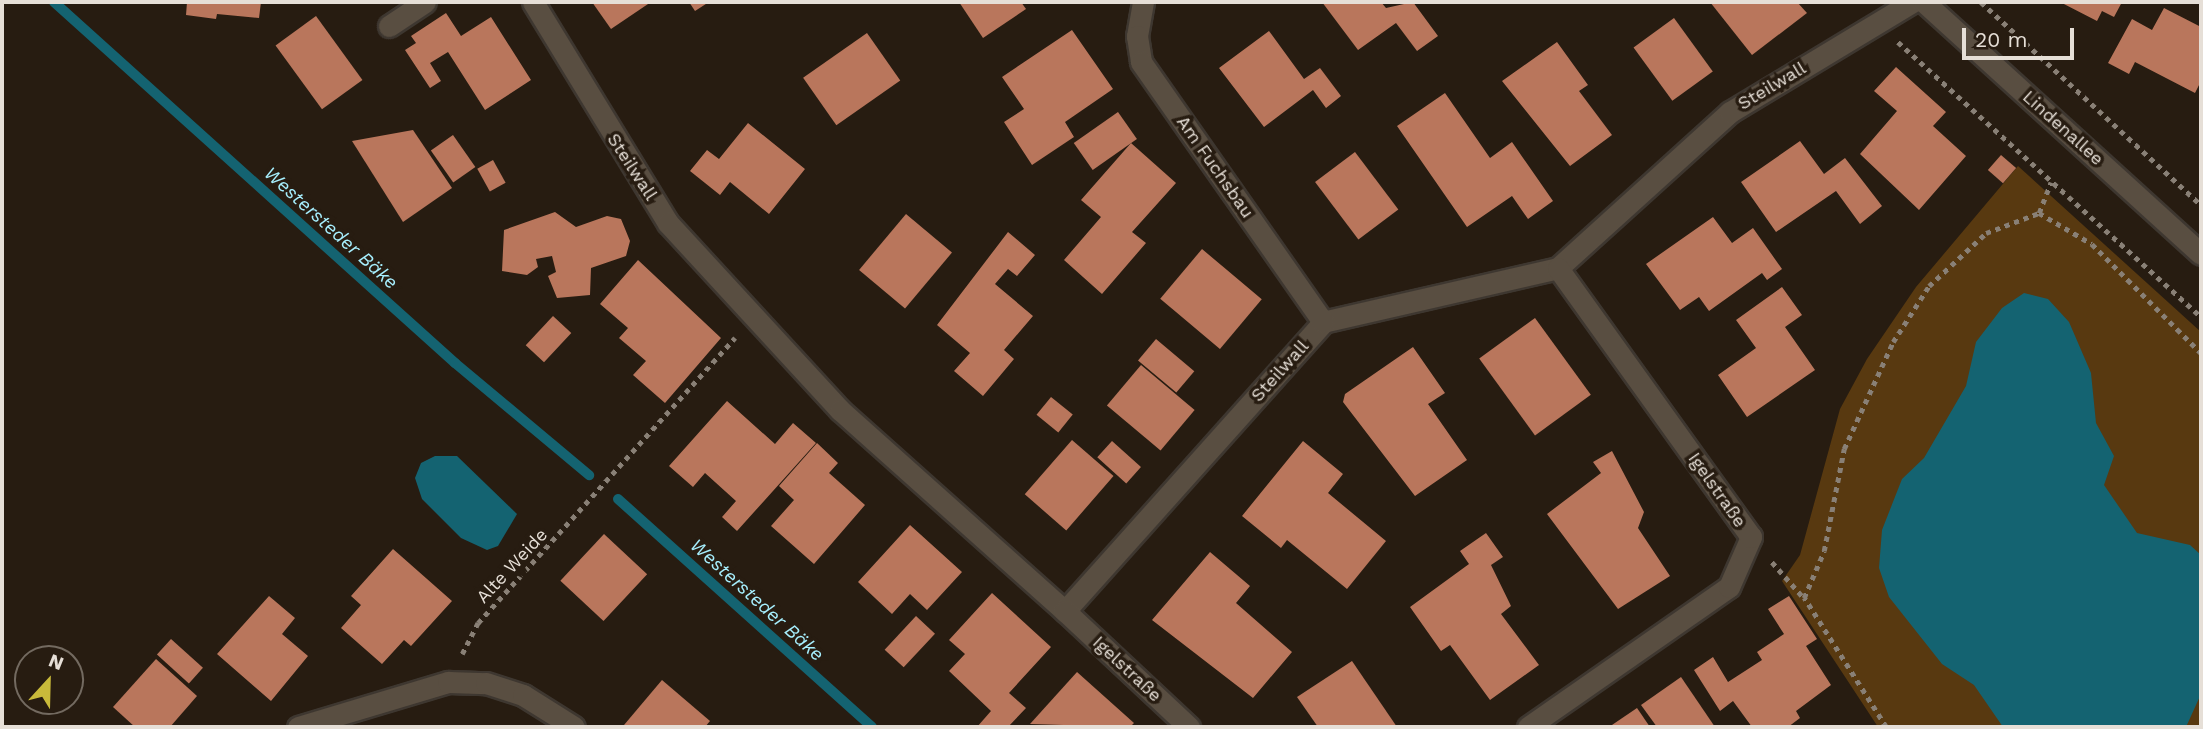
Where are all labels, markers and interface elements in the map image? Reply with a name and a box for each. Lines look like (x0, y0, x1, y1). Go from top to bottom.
scale bar (1965, 14, 2077, 58)
text: 20 m (1975, 27, 2027, 52)
street label: Steilwall (1734, 57, 1810, 115)
street label: Lindenallee (2018, 86, 2108, 170)
street label: Am Fuchsbau (1172, 112, 1258, 222)
street label: Steilwall (602, 129, 662, 205)
water label: Westersteder Bäke (259, 162, 403, 294)
street label: Steilwall (1247, 336, 1313, 406)
street label: Igelstraße (1683, 448, 1751, 532)
street label: Alte Weide (472, 524, 552, 608)
water label: Westersteder Bäke (685, 534, 829, 666)
street label: Igelstraße (1088, 632, 1166, 706)
north arrow (14, 645, 84, 715)
text: N (45, 649, 67, 675)

